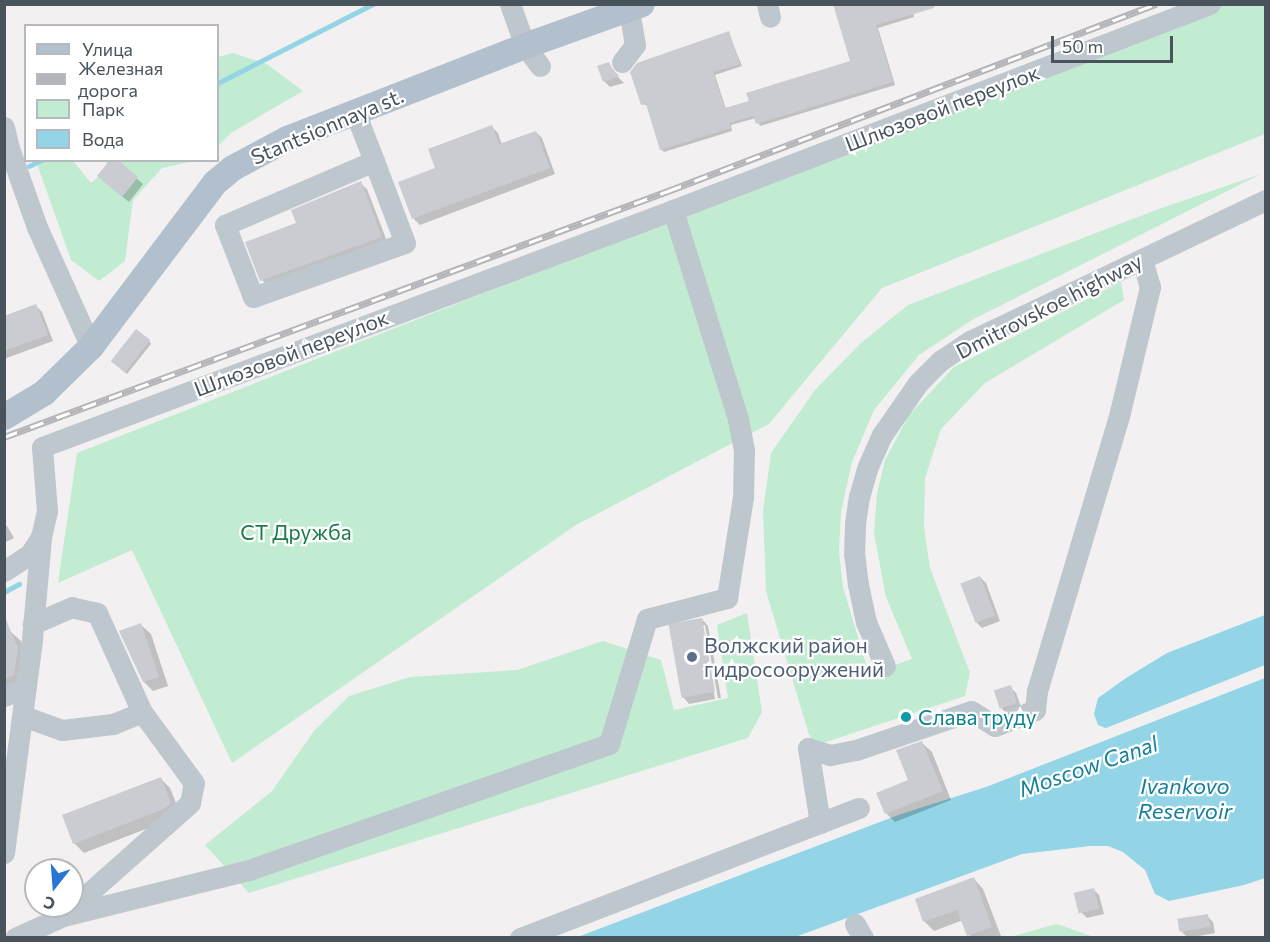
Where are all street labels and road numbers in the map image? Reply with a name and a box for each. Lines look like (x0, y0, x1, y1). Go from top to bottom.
street label: Шлюзовой переулок (841, 59, 1043, 157)
street label: Stantsionnaya st. (247, 82, 407, 170)
street label: Dmitrovskoe highway (952, 248, 1146, 364)
street label: Шлюзовой переулок (190, 304, 392, 402)

